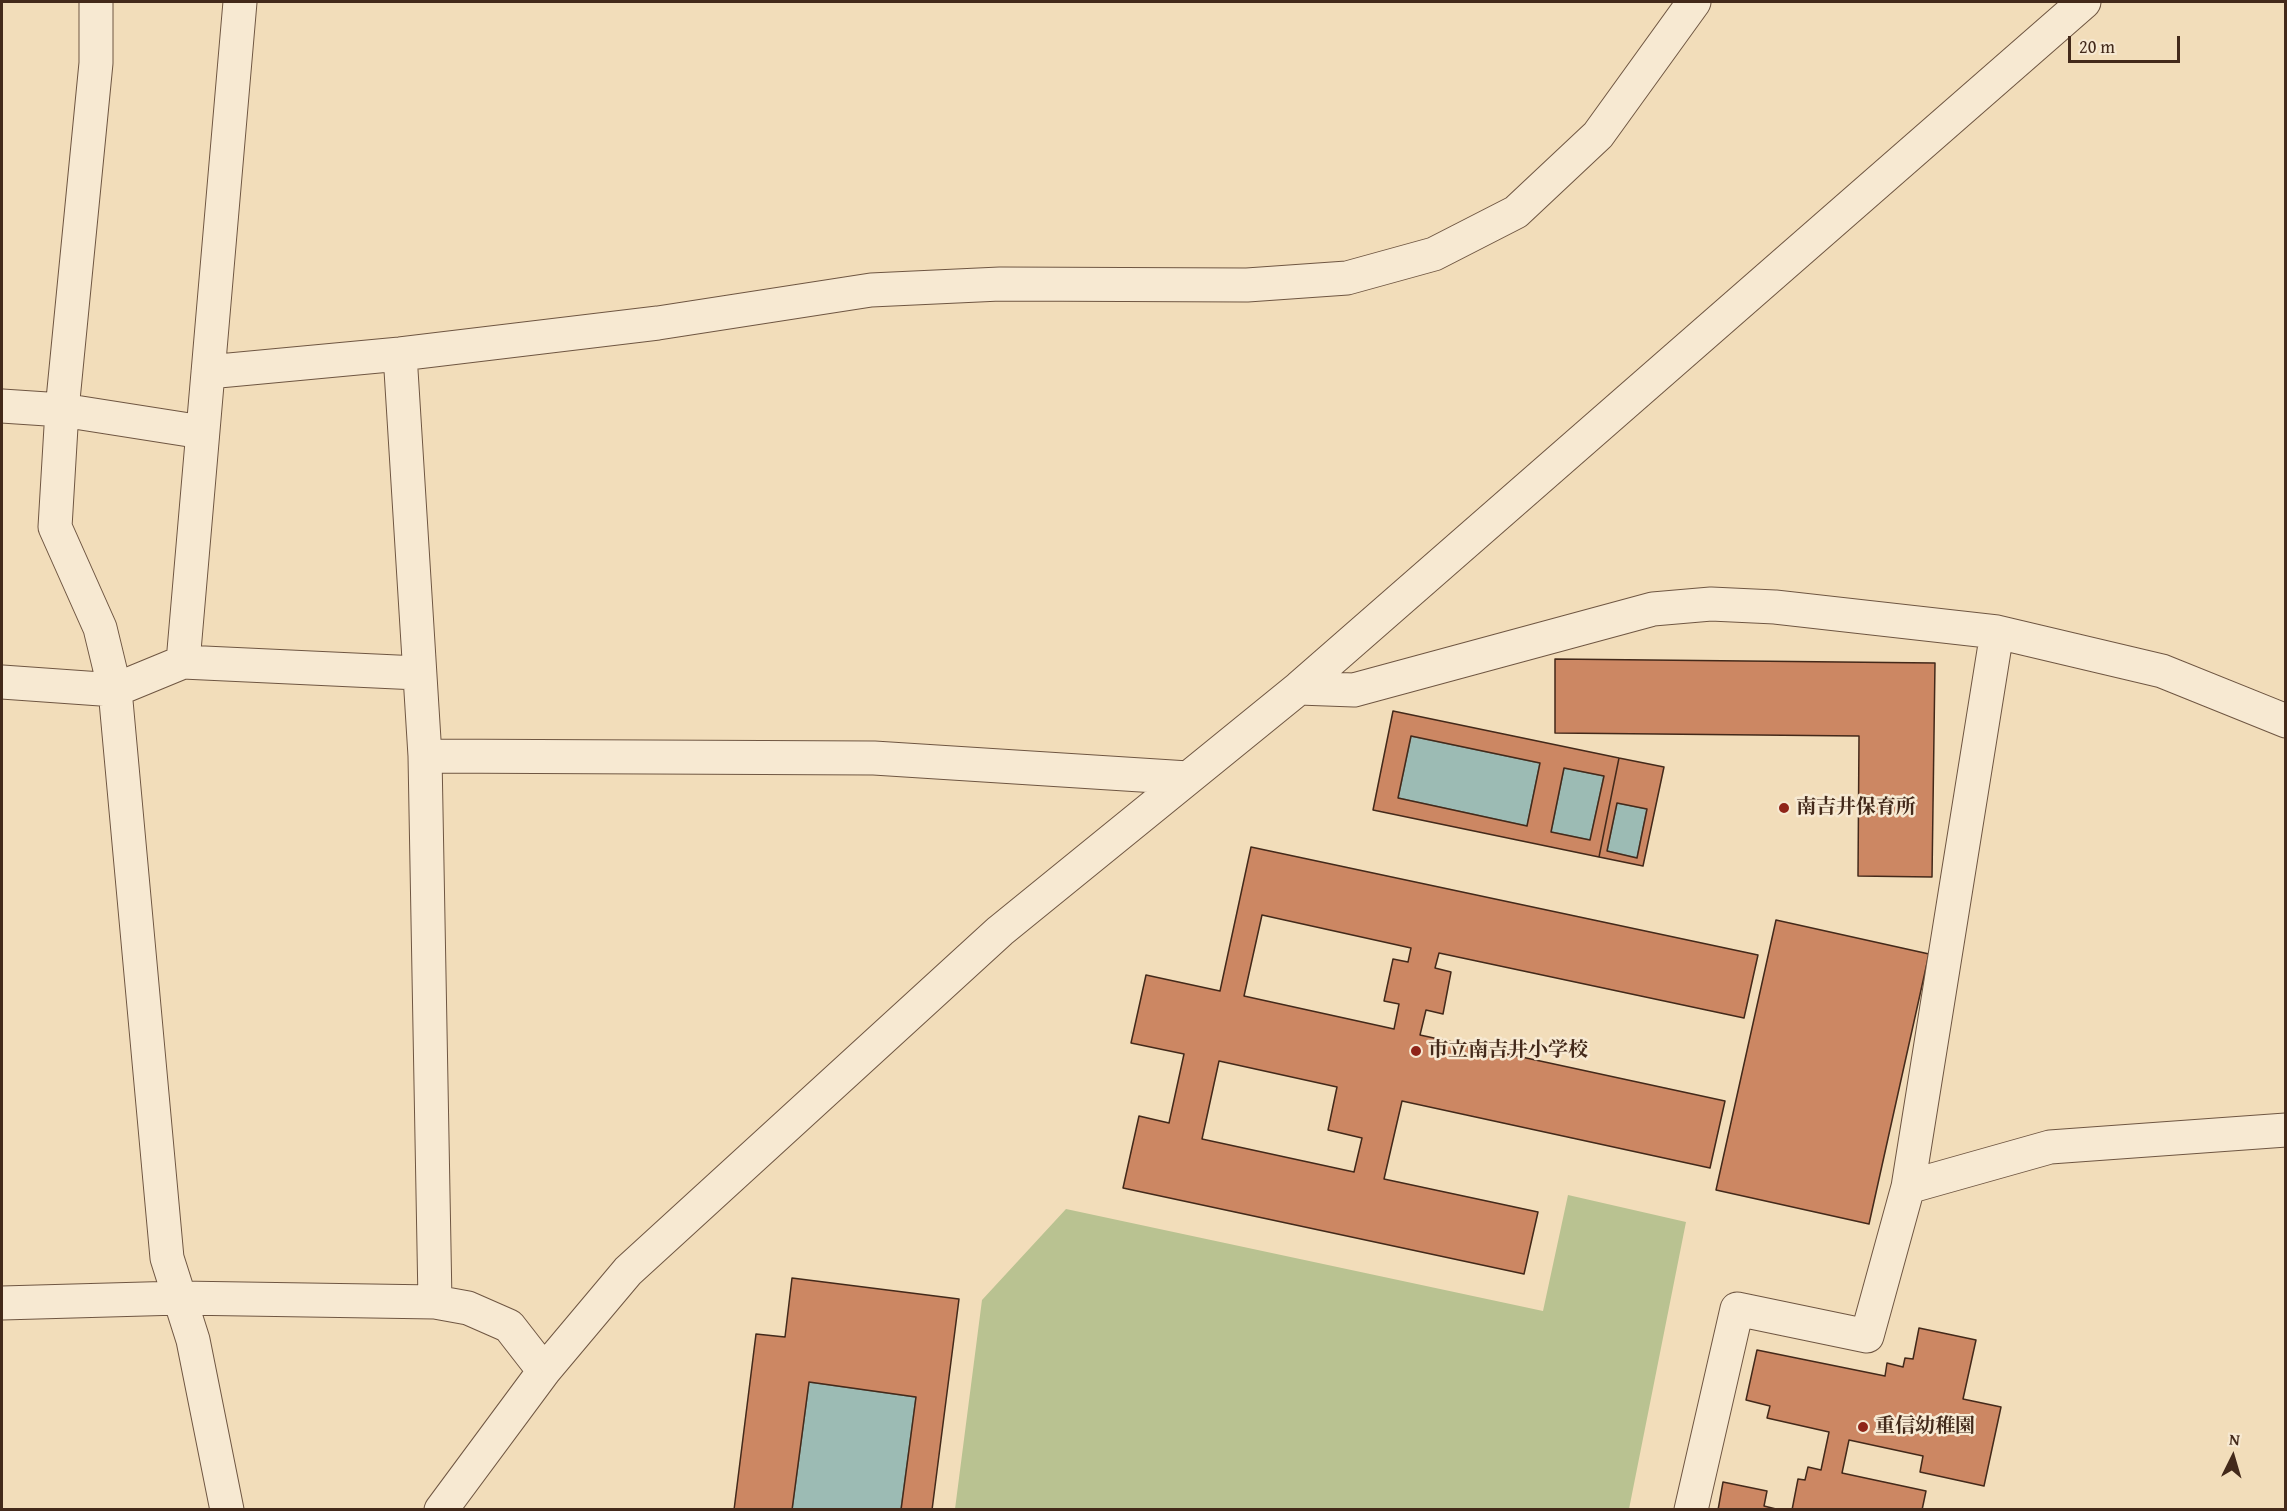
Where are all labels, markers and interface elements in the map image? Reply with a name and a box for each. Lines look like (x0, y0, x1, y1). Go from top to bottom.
scale bar (2071, 24, 2184, 62)
text: 20 m (2079, 33, 2115, 60)
place label: 南吉井保育所 (1796, 796, 1916, 820)
marker: 南吉井保育所 (1777, 801, 1791, 815)
place label: 市立南吉井小学校 (1428, 1039, 1588, 1063)
marker: 市立南吉井小学校 (1409, 1044, 1423, 1058)
place label: 重信幼稚園 (1875, 1415, 1975, 1439)
marker: 重信幼稚園 (1856, 1420, 1870, 1434)
north arrow (2203, 1427, 2263, 1487)
text: N (2228, 1427, 2241, 1451)

